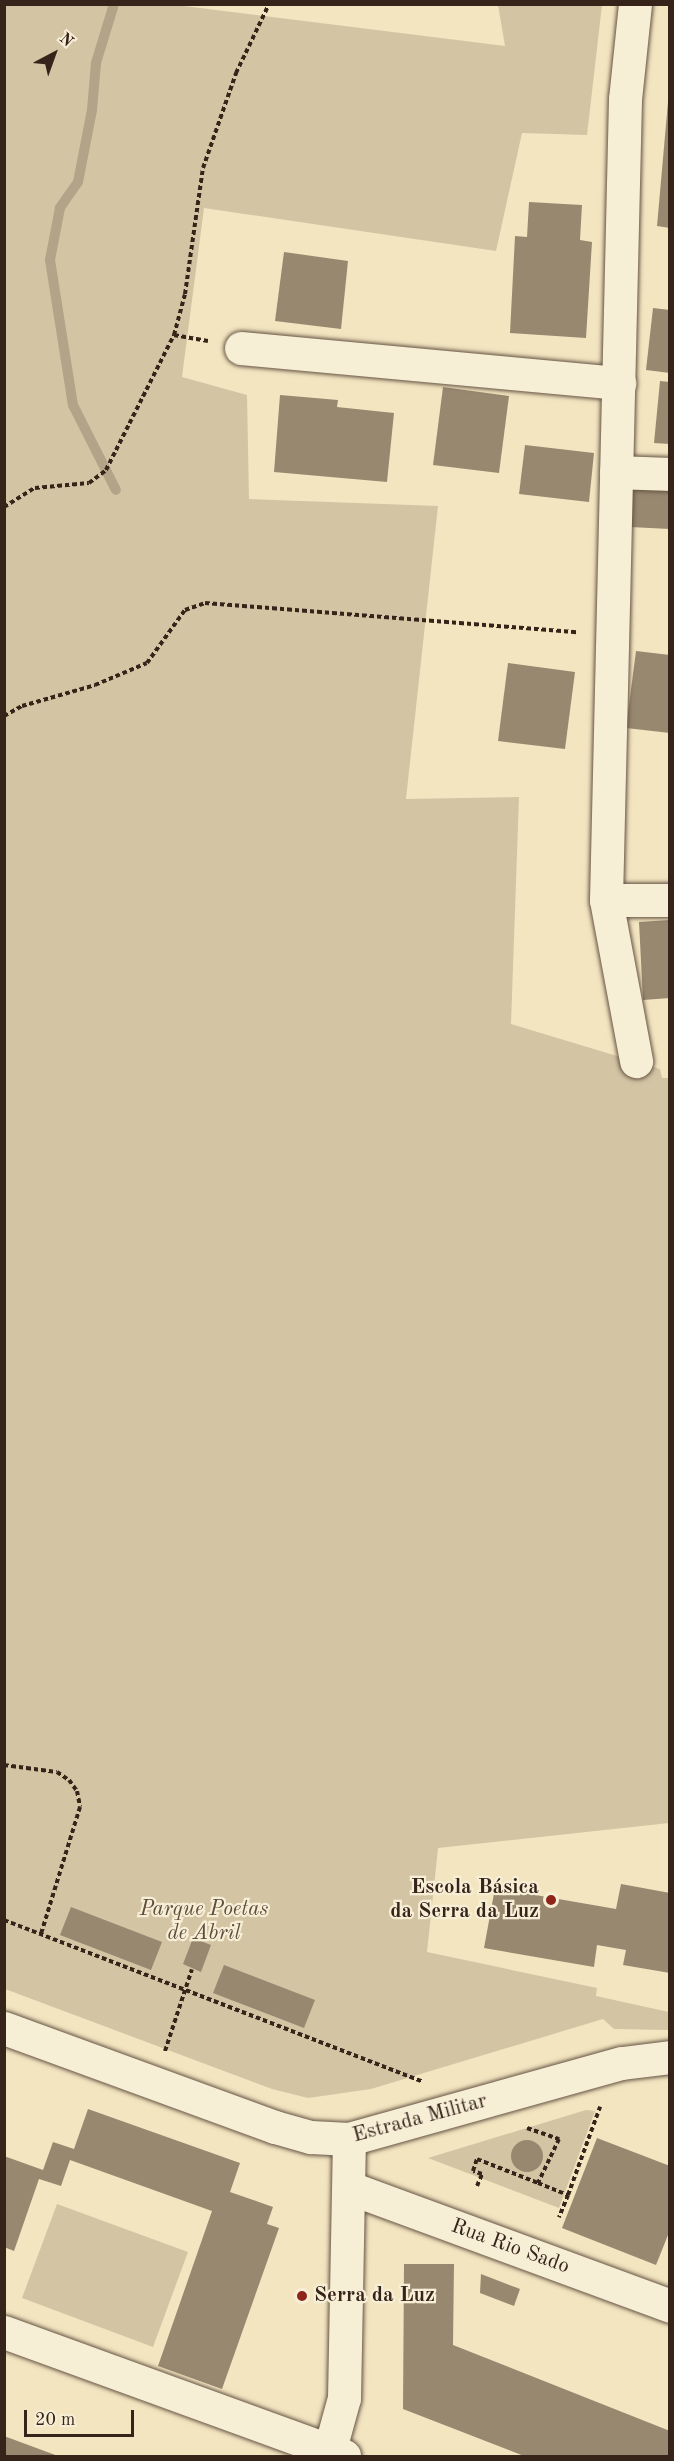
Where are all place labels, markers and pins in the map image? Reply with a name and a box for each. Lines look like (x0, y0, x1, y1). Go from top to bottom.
place label: Escola Básica da Serra da Luz (390, 1875, 539, 1925)
marker: Escola Básica da Serra da Luz (544, 1893, 558, 1907)
place label: Serra da Luz (314, 2283, 435, 2309)
marker: Serra da Luz (295, 2289, 309, 2303)

